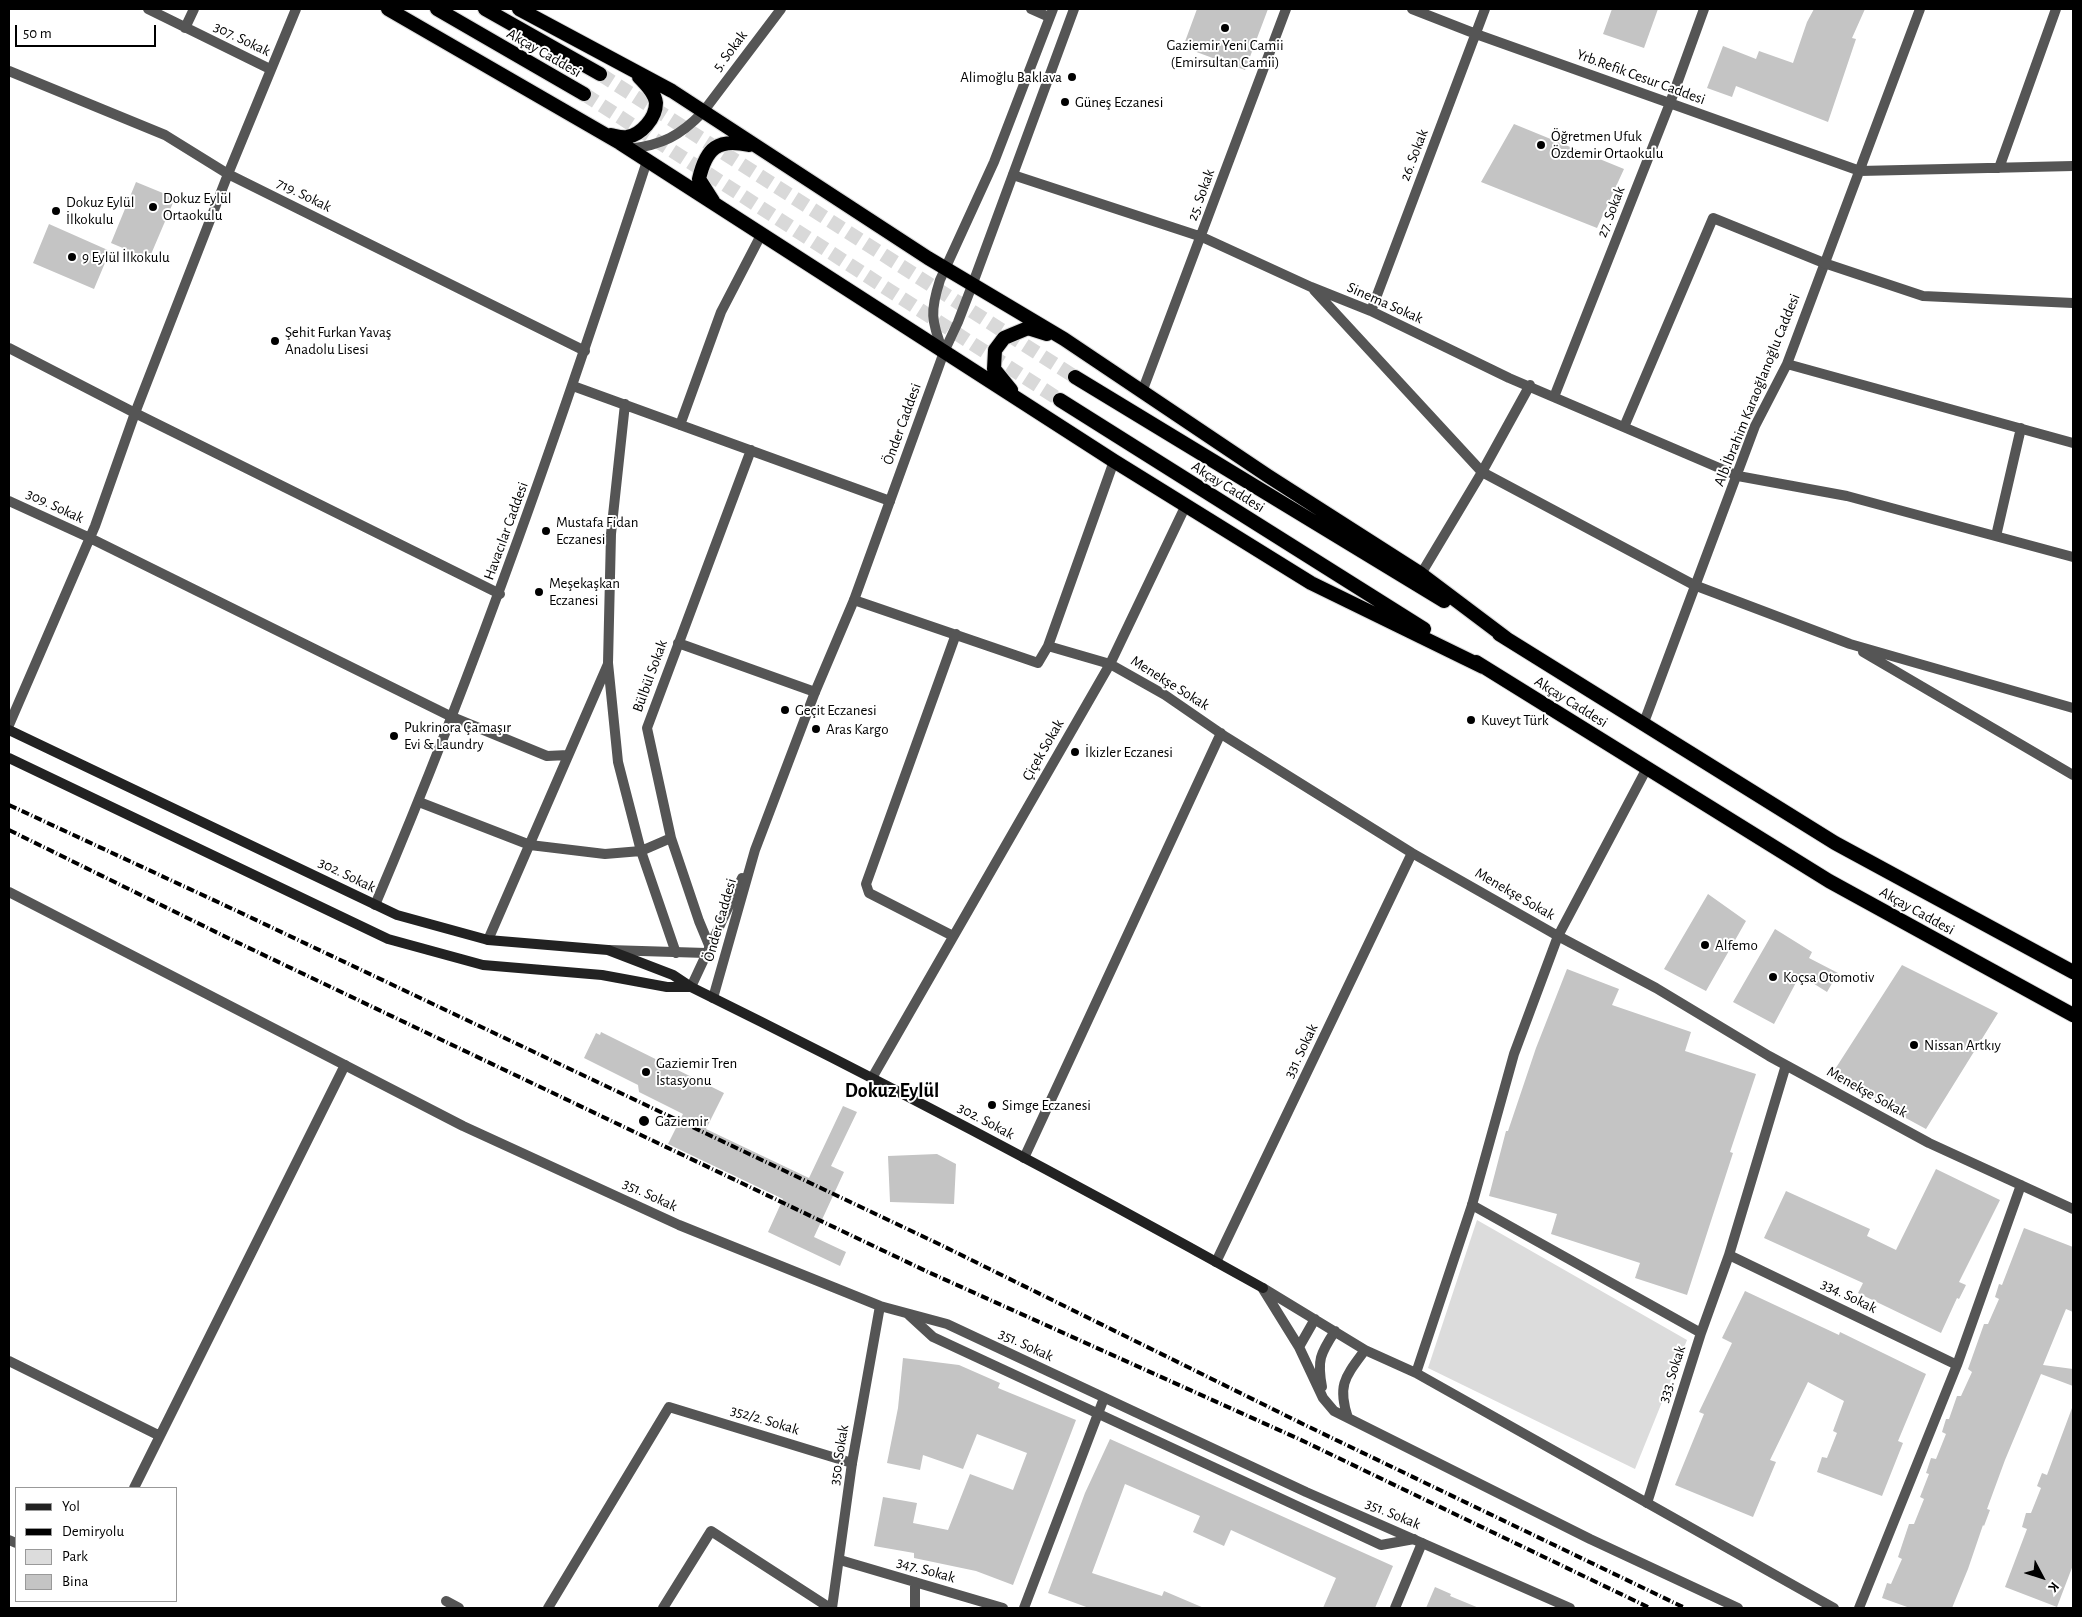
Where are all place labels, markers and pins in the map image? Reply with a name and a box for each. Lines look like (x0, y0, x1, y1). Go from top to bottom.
marker: Gaziemir Yeni Camii (Emirsultan Camii) (1219, 22, 1231, 34)
place label: Gaziemir Yeni Camii (Emirsultan Camii) (1166, 36, 1284, 71)
place label: Alimoğlu Baklava (960, 68, 1062, 86)
marker: Alimoğlu Baklava (1066, 71, 1078, 83)
place label: Güneş Eczanesi (1075, 93, 1163, 111)
marker: Güneş Eczanesi (1059, 96, 1071, 108)
place label: Öğretmen Ufuk Özdemir Ortaokulu (1551, 127, 1663, 162)
marker: Öğretmen Ufuk Özdemir Ortaokulu (1535, 139, 1547, 151)
place label: Dokuz Eylül Ortaokulu (163, 189, 231, 224)
place label: Dokuz Eylül İlkokulu (66, 193, 134, 228)
marker: Dokuz Eylül Ortaokulu (147, 201, 159, 213)
marker: Dokuz Eylül İlkokulu (50, 205, 62, 217)
place label: 9 Eylül İlkokulu (82, 248, 170, 266)
marker: 9 Eylül İlkokulu (66, 251, 78, 263)
place label: Şehit Furkan Yavaş Anadolu Lisesi (285, 323, 391, 358)
marker: Şehit Furkan Yavaş Anadolu Lisesi (269, 335, 281, 347)
place label: Mustafa Fidan Eczanesi (556, 513, 639, 548)
marker: Mustafa Fidan Eczanesi (540, 525, 552, 537)
place label: Meşekaşkan Eczanesi (549, 574, 620, 609)
marker: Meşekaşkan Eczanesi (533, 586, 545, 598)
place label: Geçit Eczanesi (795, 701, 877, 719)
marker: Geçit Eczanesi (779, 704, 791, 716)
place label: Kuveyt Türk (1481, 711, 1549, 729)
marker: Kuveyt Türk (1465, 714, 1477, 726)
place label: Pukrinora Çamaşır Evi & Laundry (404, 718, 511, 753)
place label: Aras Kargo (826, 720, 889, 738)
marker: Aras Kargo (810, 723, 822, 735)
marker: Pukrinora Çamaşır Evi & Laundry (388, 730, 400, 742)
place label: İkizler Eczanesi (1085, 743, 1173, 761)
marker: İkizler Eczanesi (1069, 746, 1081, 758)
place label: Alfemo (1715, 936, 1758, 954)
marker: Alfemo (1699, 939, 1711, 951)
place label: Koçsa Otomotiv (1783, 968, 1874, 986)
marker: Koçsa Otomotiv (1767, 971, 1779, 983)
place label: Nissan Artkıy (1924, 1036, 2001, 1054)
marker: Nissan Artkıy (1908, 1039, 1920, 1051)
place label: Gaziemir Tren İstasyonu (656, 1054, 737, 1089)
marker: Gaziemir Tren İstasyonu (640, 1066, 652, 1078)
place label: Simge Eczanesi (1002, 1096, 1091, 1114)
marker: Simge Eczanesi (986, 1099, 998, 1111)
place label: Gaziemir (655, 1112, 708, 1130)
marker: Gaziemir (637, 1114, 651, 1128)

